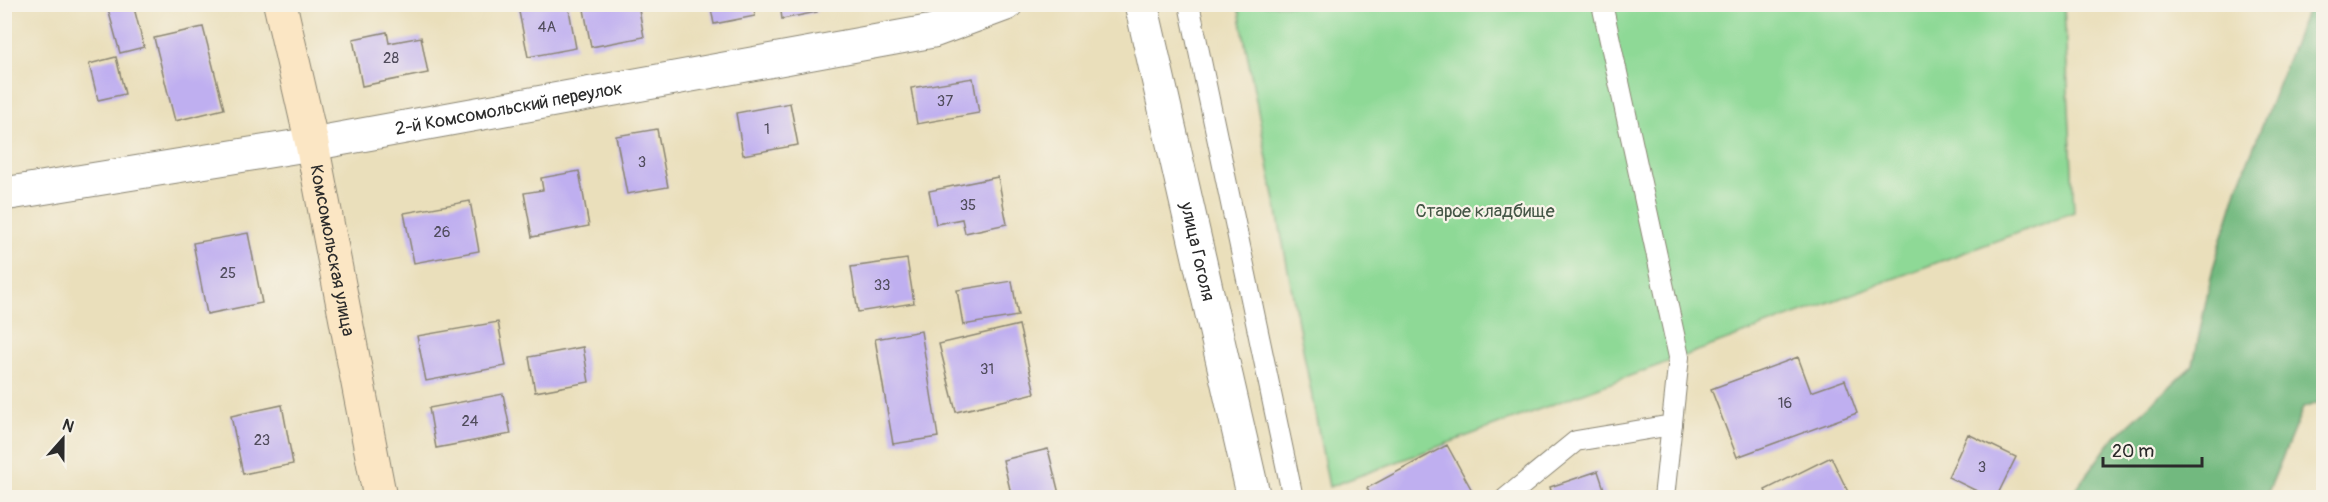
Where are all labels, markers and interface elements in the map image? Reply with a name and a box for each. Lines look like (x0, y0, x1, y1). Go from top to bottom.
house number: 4А (538, 18, 556, 37)
house number: 28 (383, 49, 399, 68)
street label: 2-й Комсомольский переулок (393, 76, 624, 140)
house number: 37 (937, 92, 953, 111)
house number: 1 (764, 120, 770, 139)
house number: 3 (638, 153, 646, 172)
street label: Комсомольская улица (305, 163, 360, 338)
house number: 35 (960, 196, 976, 215)
street label: улица Гоголя (1175, 199, 1220, 303)
park label: Старое кладбище (1415, 200, 1555, 223)
house number: 26 (433, 223, 451, 242)
house number: 25 (220, 264, 236, 283)
house number: 33 (874, 276, 890, 295)
house number: 31 (980, 360, 994, 379)
house number: 16 (1778, 394, 1792, 413)
north arrow (33, 409, 93, 469)
house number: 24 (461, 412, 479, 431)
text: N (59, 415, 77, 437)
scale bar (2103, 430, 2202, 468)
house number: 23 (254, 431, 270, 450)
text: 20 m (2112, 440, 2154, 463)
house number: 3 (1978, 458, 1986, 477)

